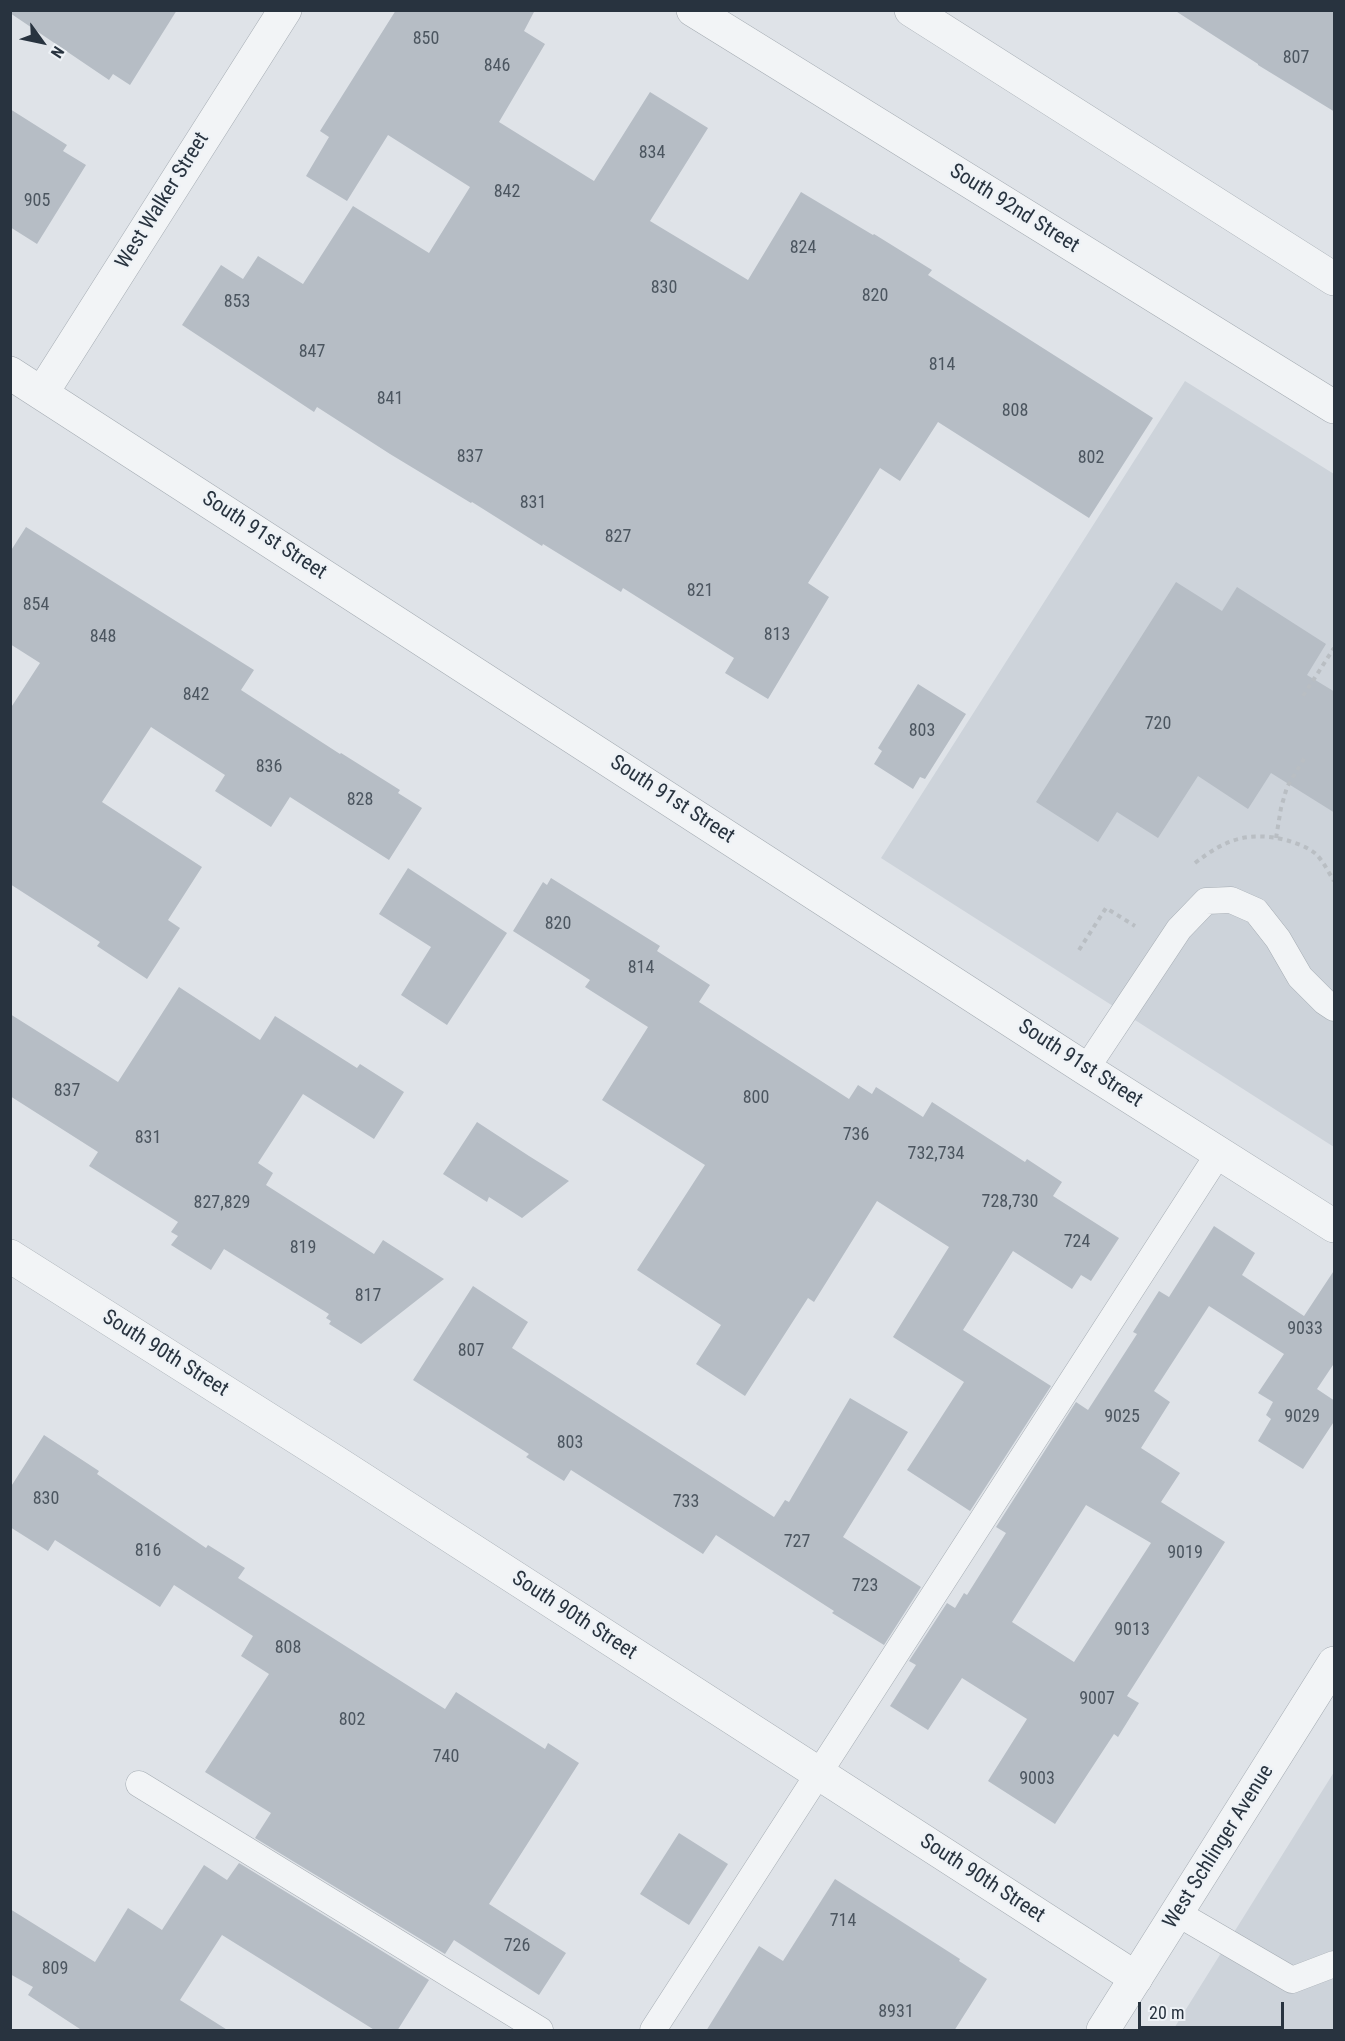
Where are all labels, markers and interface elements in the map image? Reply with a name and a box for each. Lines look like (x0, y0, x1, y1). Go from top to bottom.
north arrow (12, 12, 72, 72)
house number: 850 (413, 28, 439, 50)
text: N (47, 43, 68, 61)
house number: 807 (1283, 47, 1309, 69)
house number: 846 (484, 55, 510, 77)
street label: West Walker Street (111, 128, 215, 274)
house number: 834 (639, 142, 665, 164)
street label: South 92nd Street (945, 159, 1083, 259)
house number: 842 (494, 181, 520, 203)
house number: 905 (24, 190, 50, 212)
house number: 824 (790, 237, 816, 259)
house number: 830 (651, 277, 677, 299)
house number: 820 (862, 285, 888, 307)
house number: 853 (224, 291, 250, 313)
house number: 847 (299, 341, 325, 363)
house number: 814 (929, 354, 955, 376)
house number: 841 (377, 388, 403, 410)
house number: 808 (1002, 400, 1028, 422)
house number: 837 (457, 446, 483, 468)
house number: 802 (1078, 447, 1104, 469)
street label: South 91st Street (197, 486, 331, 586)
house number: 831 (520, 492, 546, 514)
house number: 827 (605, 526, 631, 548)
house number: 821 (687, 580, 713, 602)
house number: 854 (23, 594, 49, 616)
house number: 813 (764, 624, 790, 646)
house number: 848 (90, 626, 116, 648)
house number: 842 (183, 684, 209, 706)
house number: 720 (1145, 713, 1171, 735)
house number: 803 (909, 720, 935, 742)
street label: South 91st Street (605, 750, 739, 850)
house number: 836 (256, 756, 282, 778)
house number: 828 (347, 789, 373, 811)
house number: 820 (545, 913, 571, 935)
house number: 814 (628, 957, 654, 979)
street label: South 91st Street (1013, 1014, 1147, 1114)
house number: 837 (54, 1080, 80, 1102)
house number: 800 (743, 1087, 769, 1109)
house number: 736 (843, 1124, 869, 1146)
house number: 831 (135, 1127, 161, 1149)
house number: 732,734 (908, 1143, 964, 1165)
house number: 728,730 (982, 1191, 1038, 1213)
house number: 827,829 (194, 1192, 250, 1214)
house number: 724 (1064, 1231, 1090, 1253)
house number: 819 (290, 1237, 316, 1259)
house number: 817 (355, 1285, 381, 1307)
street label: South 90th Street (97, 1305, 233, 1403)
house number: 9033 (1287, 1318, 1323, 1340)
house number: 807 (458, 1340, 484, 1362)
house number: 9025 (1104, 1406, 1140, 1428)
house number: 9029 (1284, 1406, 1320, 1428)
house number: 803 (557, 1432, 583, 1454)
house number: 830 (33, 1488, 59, 1510)
house number: 733 (673, 1491, 699, 1513)
house number: 727 (784, 1531, 810, 1553)
house number: 816 (135, 1540, 161, 1562)
house number: 9019 (1167, 1542, 1203, 1564)
street label: South 90th Street (507, 1566, 641, 1666)
house number: 723 (852, 1575, 878, 1597)
house number: 9013 (1114, 1619, 1150, 1641)
house number: 808 (275, 1637, 301, 1659)
house number: 9007 (1079, 1688, 1115, 1710)
house number: 802 (339, 1709, 365, 1731)
house number: 740 (433, 1746, 459, 1768)
street label: West Schlinger Avenue (1158, 1760, 1280, 1934)
house number: 9003 (1019, 1768, 1055, 1790)
street label: South 90th Street (915, 1829, 1049, 1929)
house number: 714 (830, 1910, 856, 1932)
house number: 726 (504, 1935, 530, 1957)
house number: 809 (42, 1958, 68, 1980)
scale bar (1141, 1990, 1286, 2028)
house number: 8931 (878, 2001, 914, 2023)
text: 20 m (1149, 2002, 1184, 2023)

